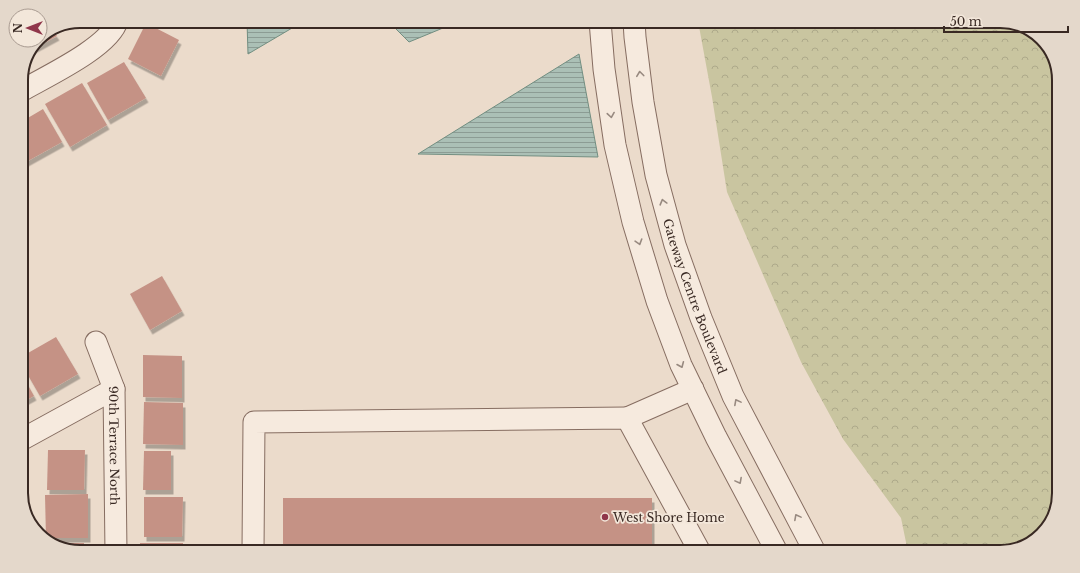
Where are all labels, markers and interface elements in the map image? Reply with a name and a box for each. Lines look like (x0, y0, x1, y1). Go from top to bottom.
north arrow (8, 8, 48, 48)
scale bar (944, 8, 1068, 34)
text: 50 m (950, 14, 982, 29)
text: N (11, 22, 25, 33)
one-way arrow (636, 71, 645, 77)
one-way arrow (606, 112, 615, 118)
one-way arrow (660, 198, 668, 205)
street label: Gateway Centre Boulevard (661, 217, 731, 376)
one-way arrow (634, 238, 643, 245)
one-way arrow (676, 360, 684, 368)
street label: 90th Terrace North (106, 386, 123, 505)
one-way arrow (734, 399, 742, 407)
one-way arrow (735, 477, 742, 484)
place label: West Shore Home (612, 510, 725, 525)
marker: West Shore Home (600, 512, 610, 522)
one-way arrow (795, 514, 802, 522)

